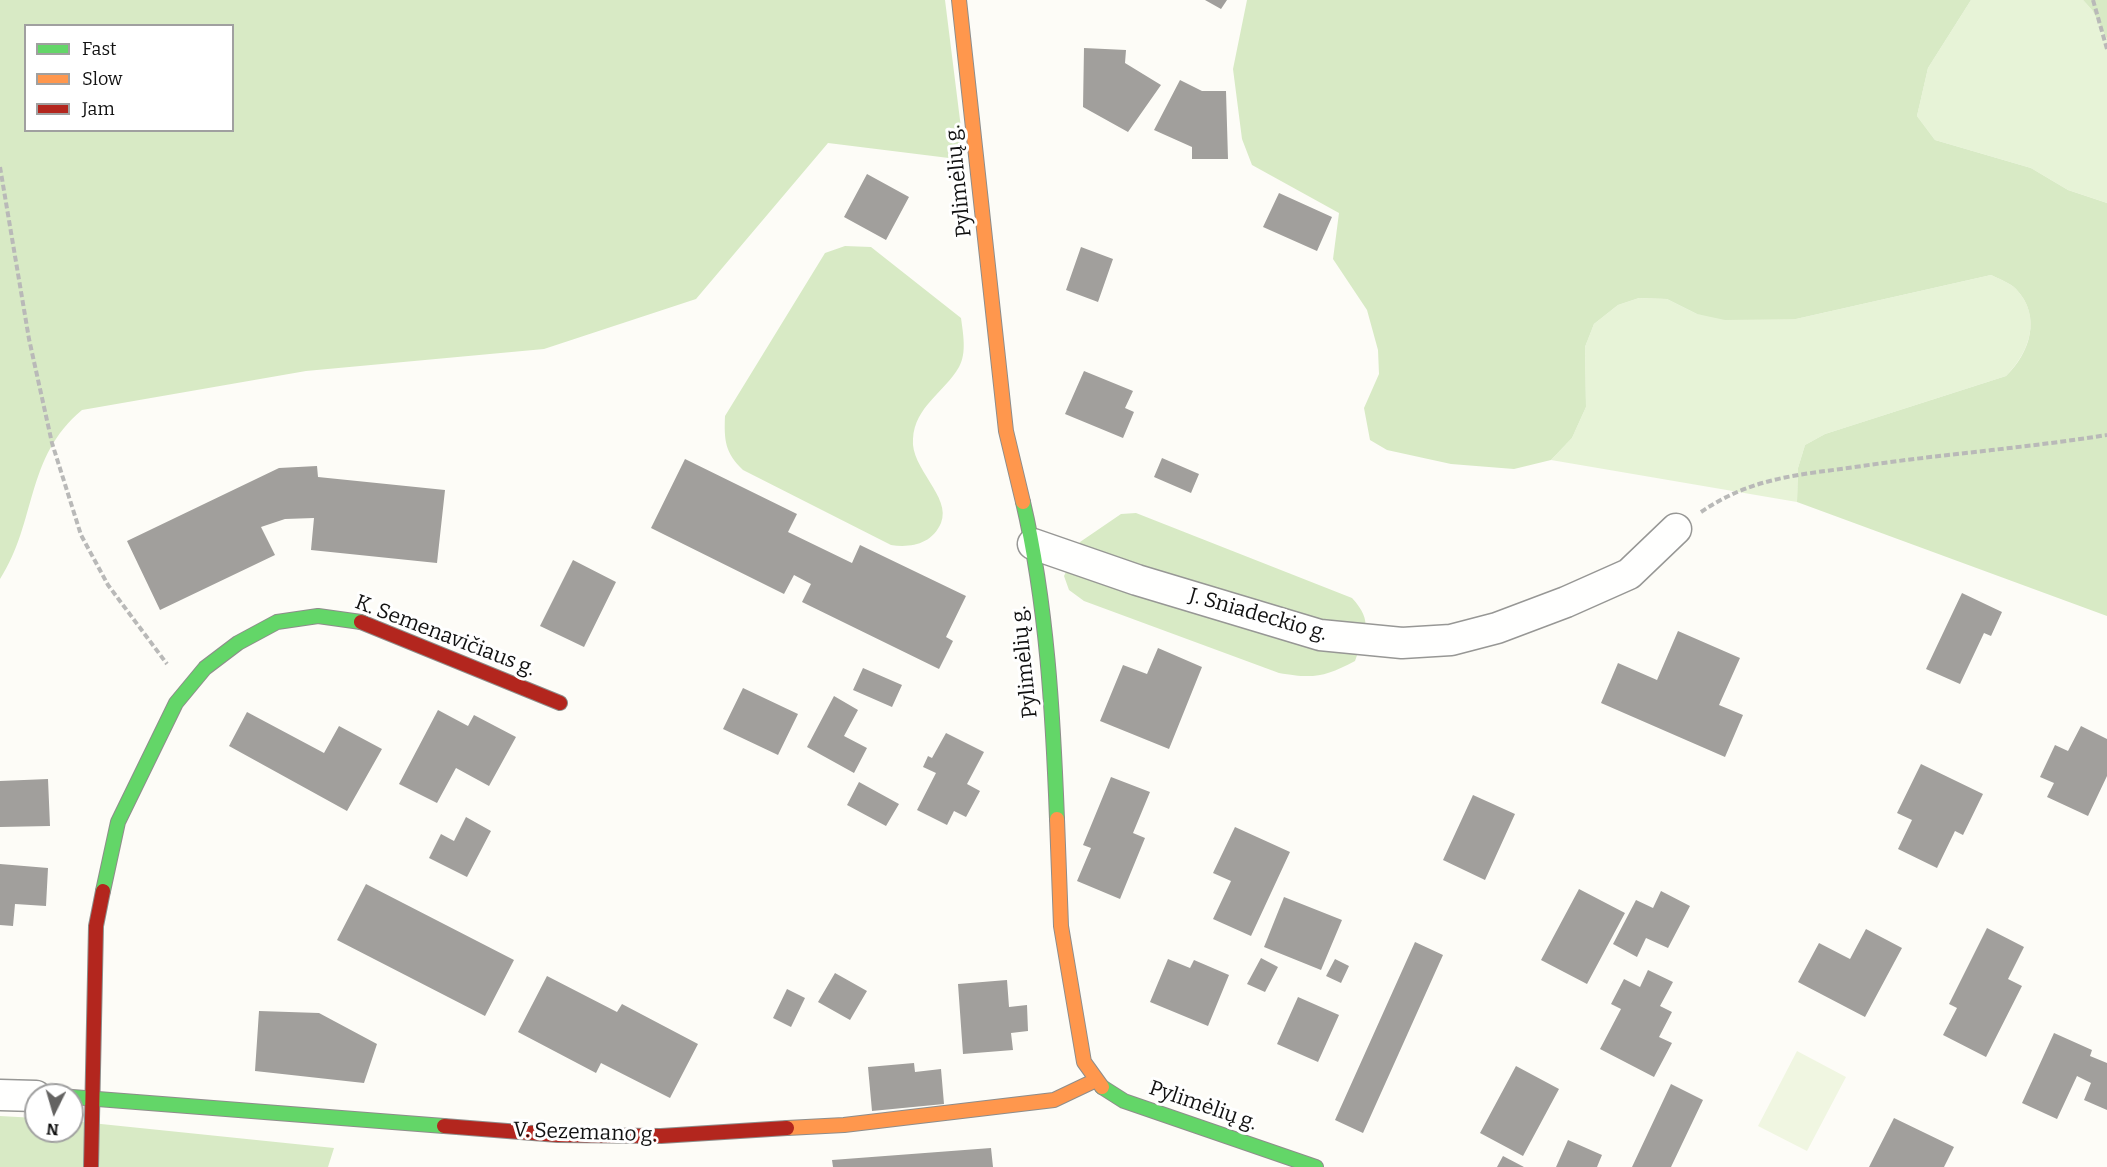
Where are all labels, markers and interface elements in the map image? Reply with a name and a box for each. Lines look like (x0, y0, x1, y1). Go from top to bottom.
legend (24, 24, 234, 132)
text: Fast (82, 38, 117, 60)
text: Slow (82, 68, 122, 90)
text: Jam (82, 98, 115, 120)
street label: Pylimėlių g. (941, 124, 977, 238)
street label: J. Sniadeckio g. (1186, 583, 1330, 647)
street label: K. Semenavičiaus g. (351, 590, 539, 682)
street label: Pylimėlių g. (1007, 605, 1043, 719)
street label: Pylimėlių g. (1146, 1076, 1260, 1136)
north arrow (24, 1083, 84, 1143)
street label: V. Sezemano g. (513, 1118, 657, 1148)
text: N (46, 1119, 60, 1139)

